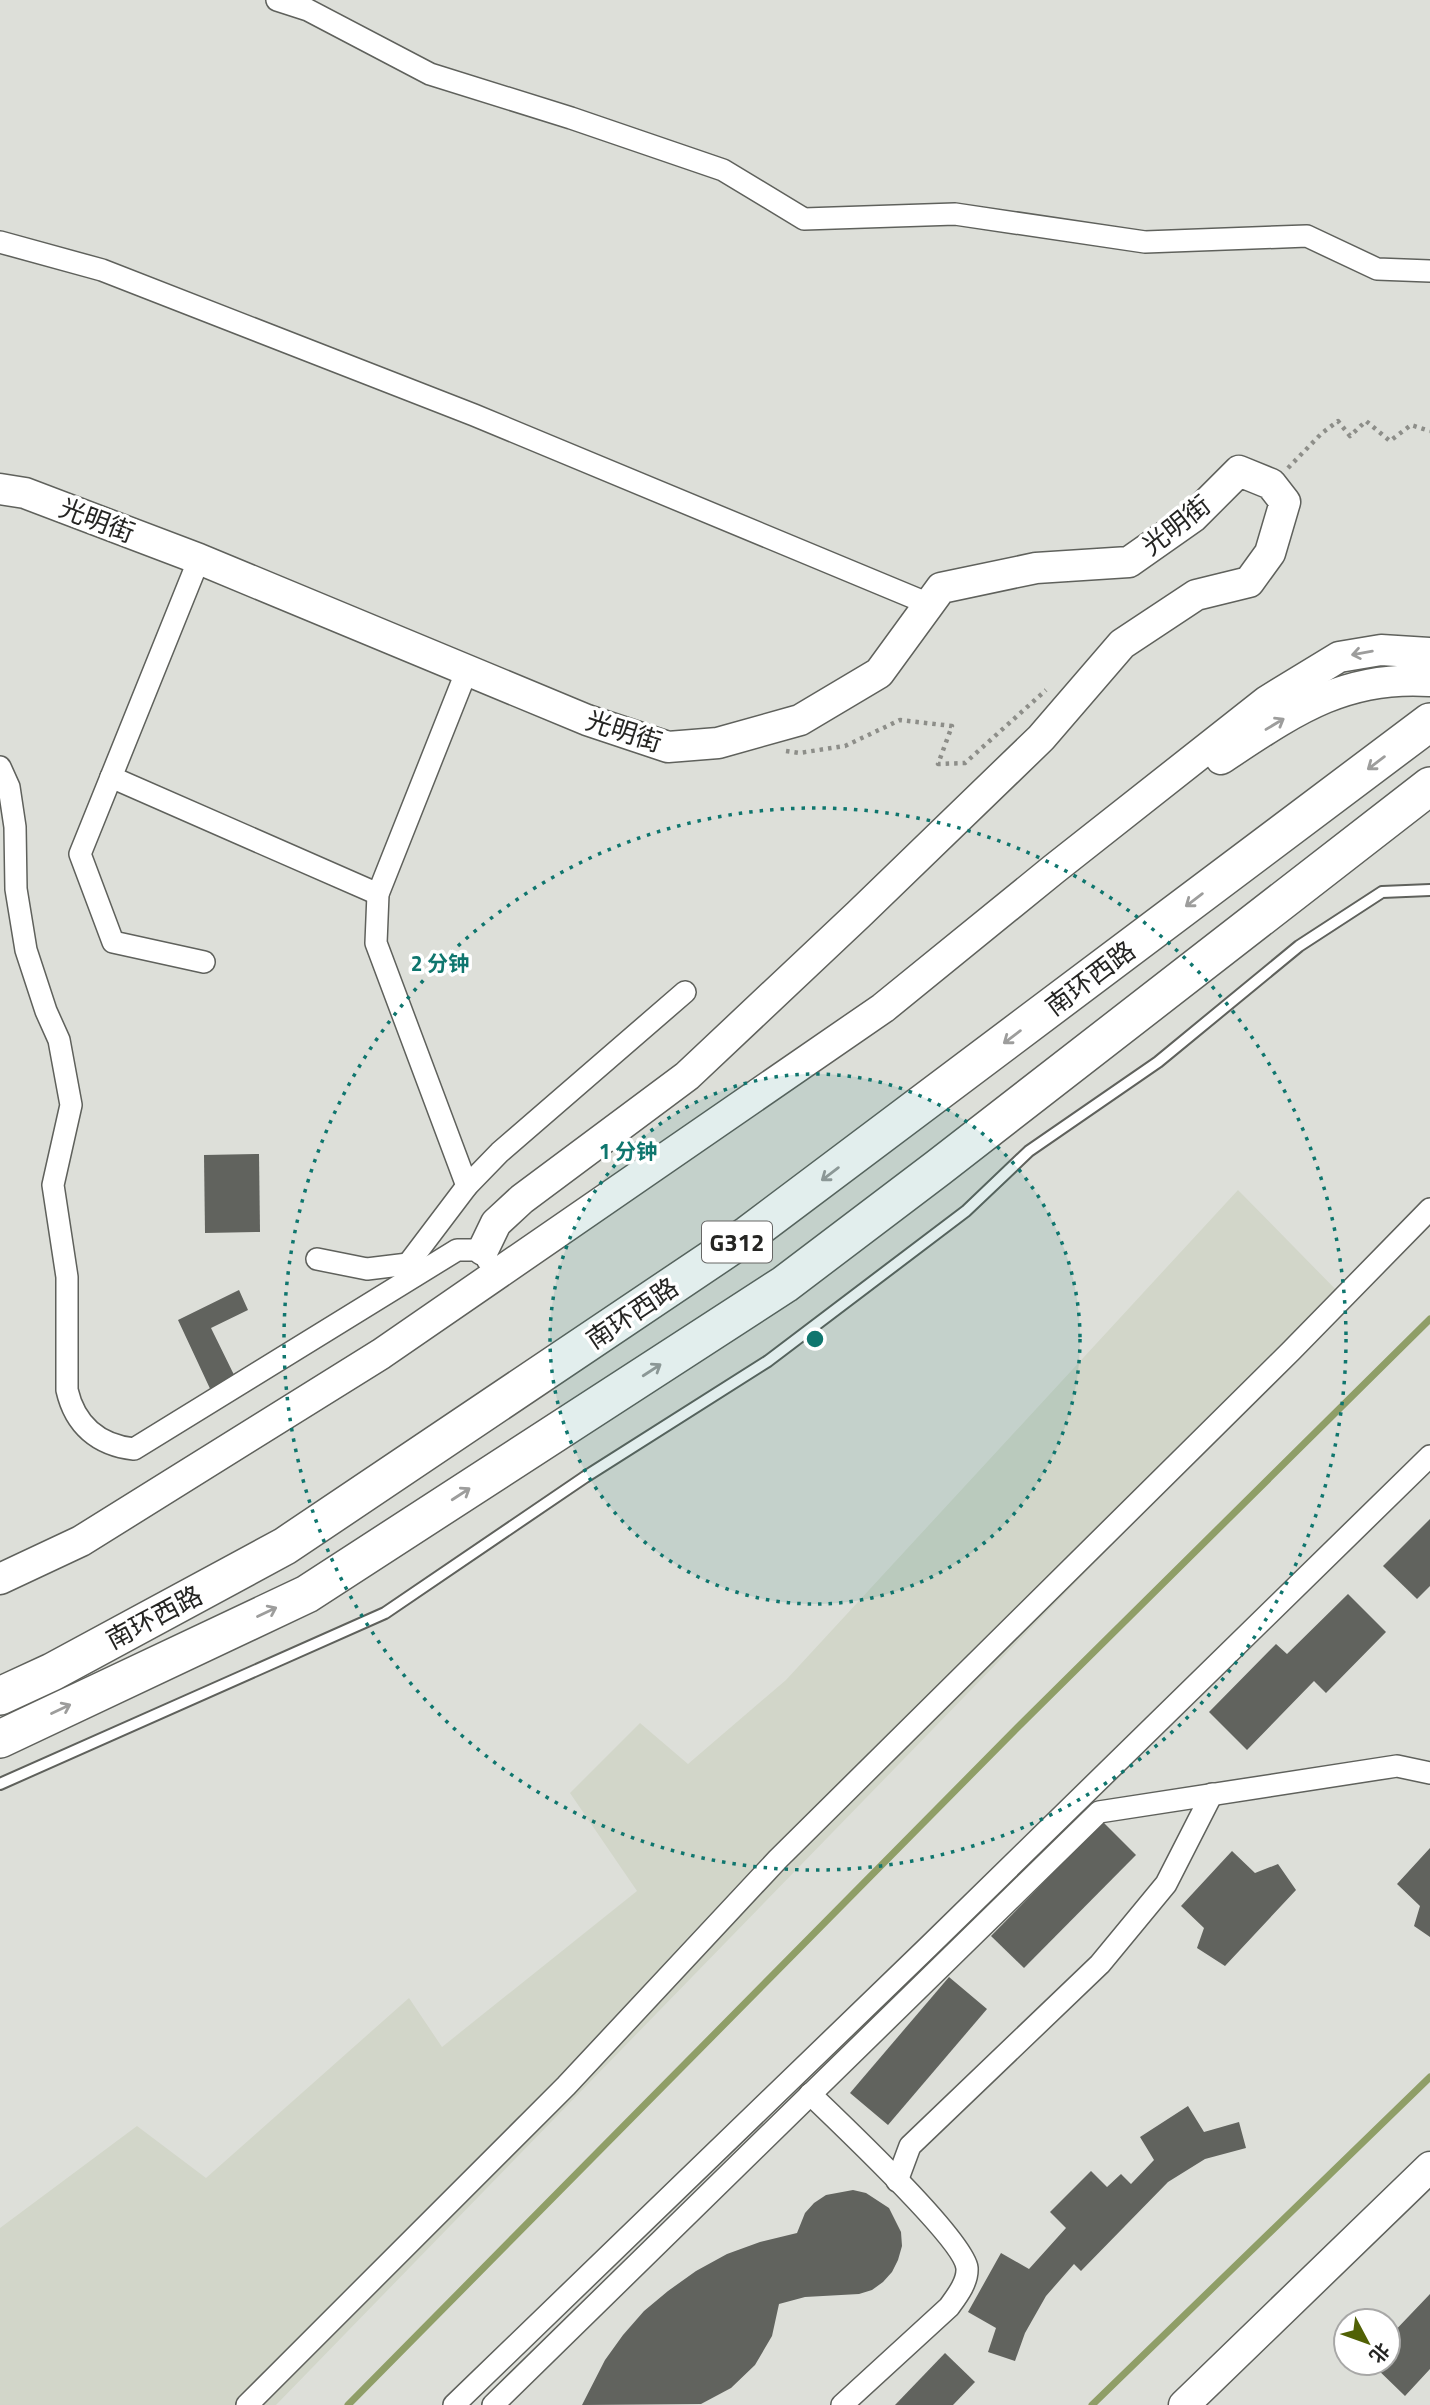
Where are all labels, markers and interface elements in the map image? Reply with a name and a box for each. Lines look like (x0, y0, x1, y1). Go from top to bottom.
street label: 光明街 (1133, 486, 1219, 564)
street label: 光明街 (54, 488, 140, 552)
one-way arrow (1351, 647, 1374, 660)
street label: 光明街 (581, 700, 667, 762)
one-way arrow (1265, 717, 1285, 731)
one-way arrow (1367, 756, 1385, 771)
one-way arrow (1185, 893, 1204, 908)
street label: 南环西路 (1037, 931, 1143, 1025)
text: 2 分钟 (411, 947, 469, 979)
one-way arrow (1004, 1030, 1022, 1045)
text: 1 分钟 (599, 1135, 657, 1167)
one-way arrow (821, 1166, 840, 1181)
road number: G312 (702, 1222, 772, 1262)
street label: 南环西路 (578, 1268, 686, 1358)
centre of rings (803, 1327, 827, 1351)
one-way arrow (642, 1363, 661, 1377)
one-way arrow (451, 1486, 470, 1501)
street label: 南环西路 (99, 1575, 209, 1659)
one-way arrow (256, 1605, 277, 1618)
one-way arrow (50, 1702, 71, 1715)
north arrow (1332, 2307, 1402, 2377)
text: 北 (1363, 2337, 1397, 2370)

